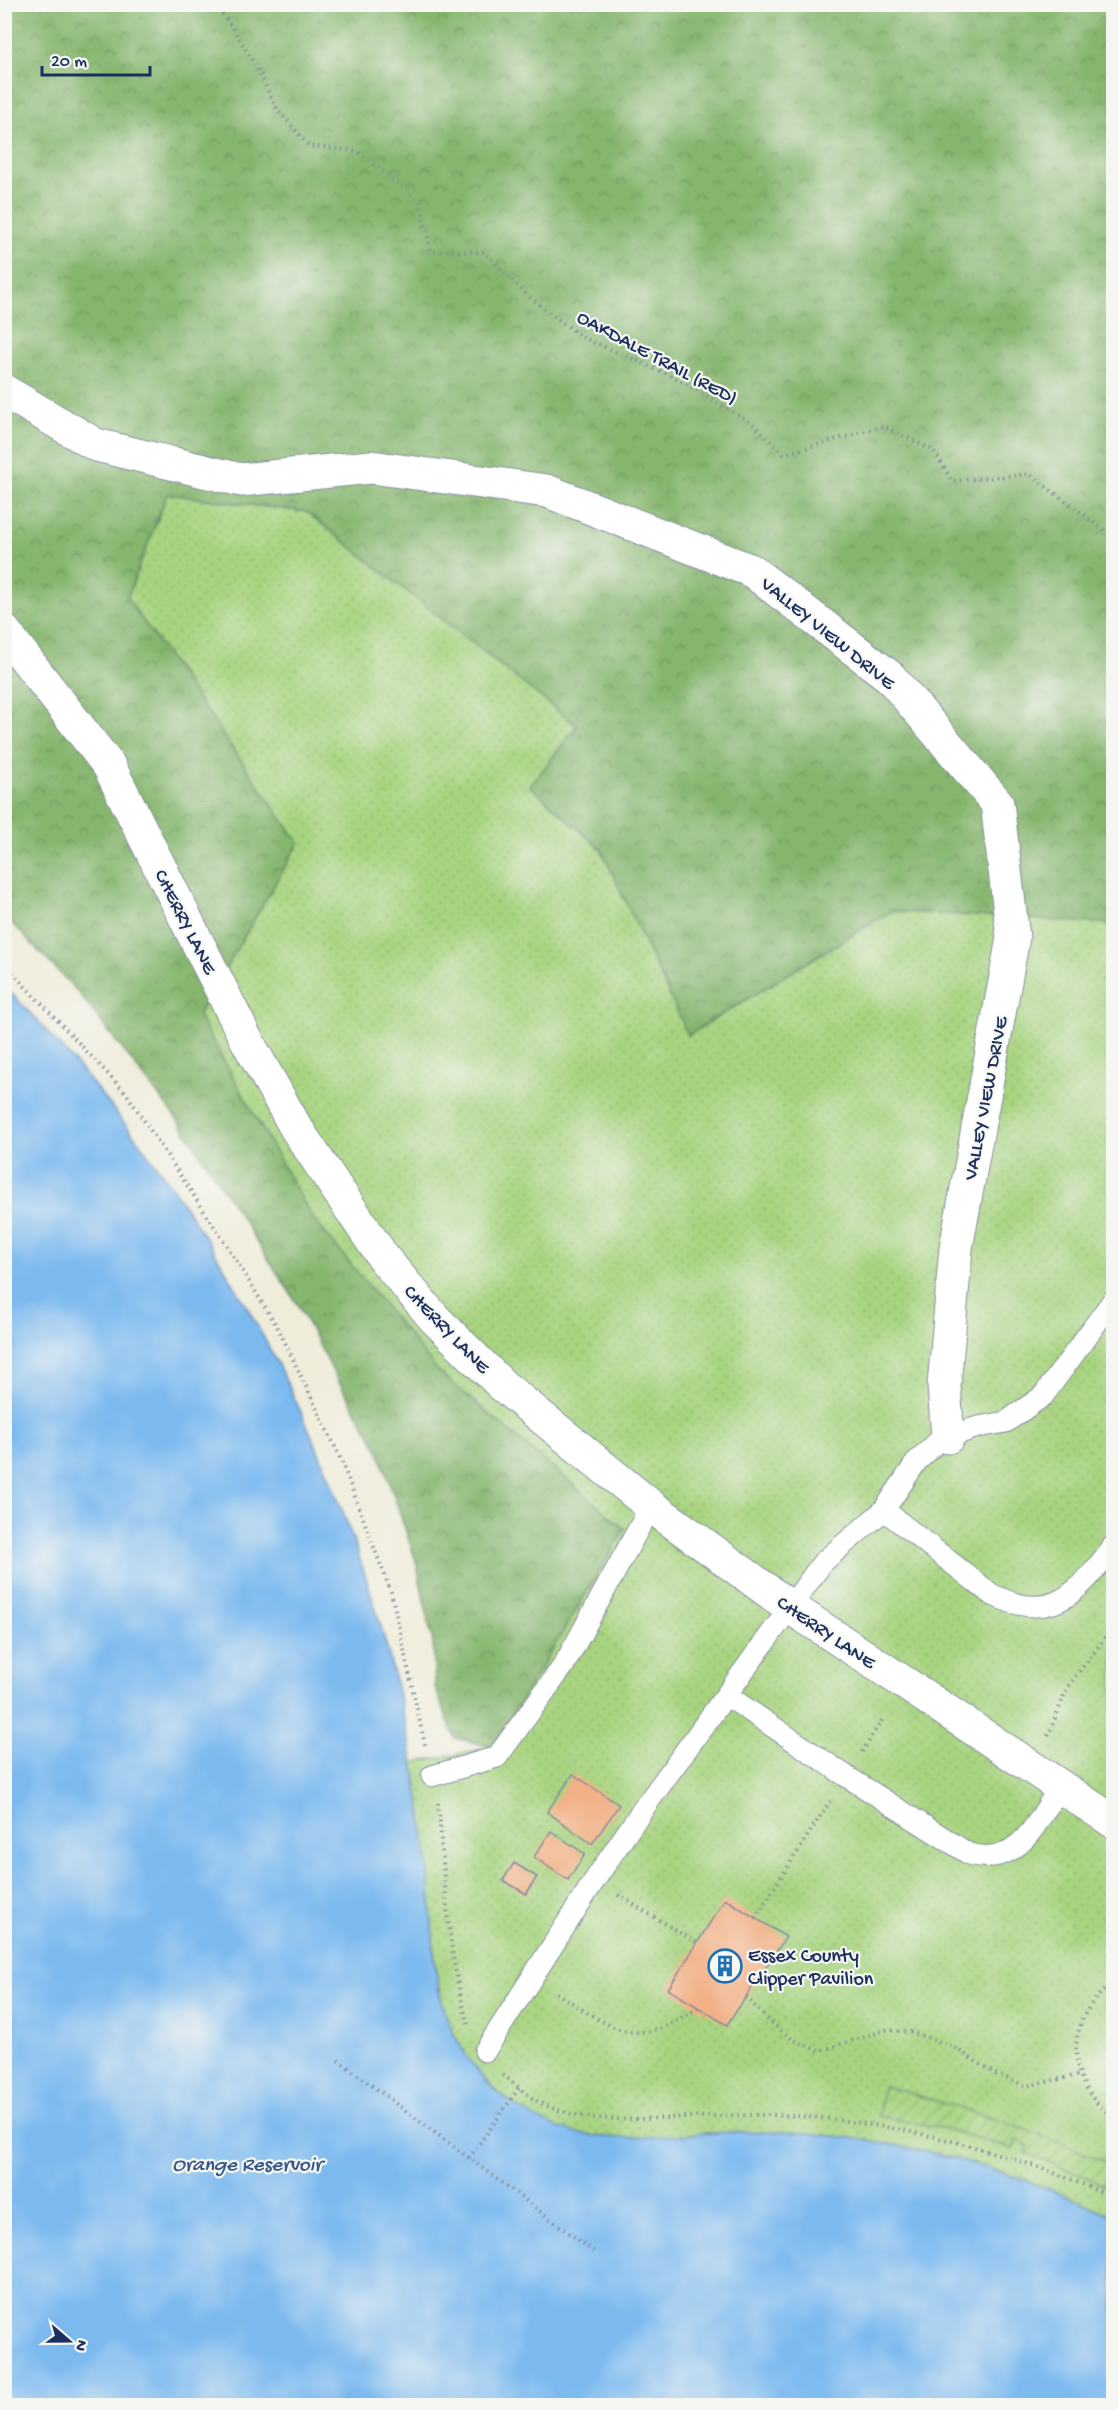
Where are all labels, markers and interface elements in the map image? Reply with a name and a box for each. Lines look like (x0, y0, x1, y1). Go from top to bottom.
scale bar (42, 39, 150, 77)
text: 20 m (51, 52, 87, 73)
street label: OAKDALE TRAIL (RED) (572, 307, 740, 411)
street label: VALLEY VIEW DRIVE (754, 573, 900, 697)
street label: CHERRY LANE (148, 866, 221, 980)
street label: VALLEY VIEW DRIVE (960, 1013, 1015, 1183)
street label: CHERRY LANE (398, 1281, 495, 1381)
street label: CHERRY LANE (771, 1592, 880, 1676)
place label: Essex County Clipper Pavilion (748, 1946, 874, 1992)
building icon: Essex County Clipper Pavilion (707, 1948, 743, 1984)
water label: Orange Reservoir (172, 2154, 326, 2179)
north arrow (39, 2311, 99, 2371)
text: N (69, 2337, 91, 2354)

